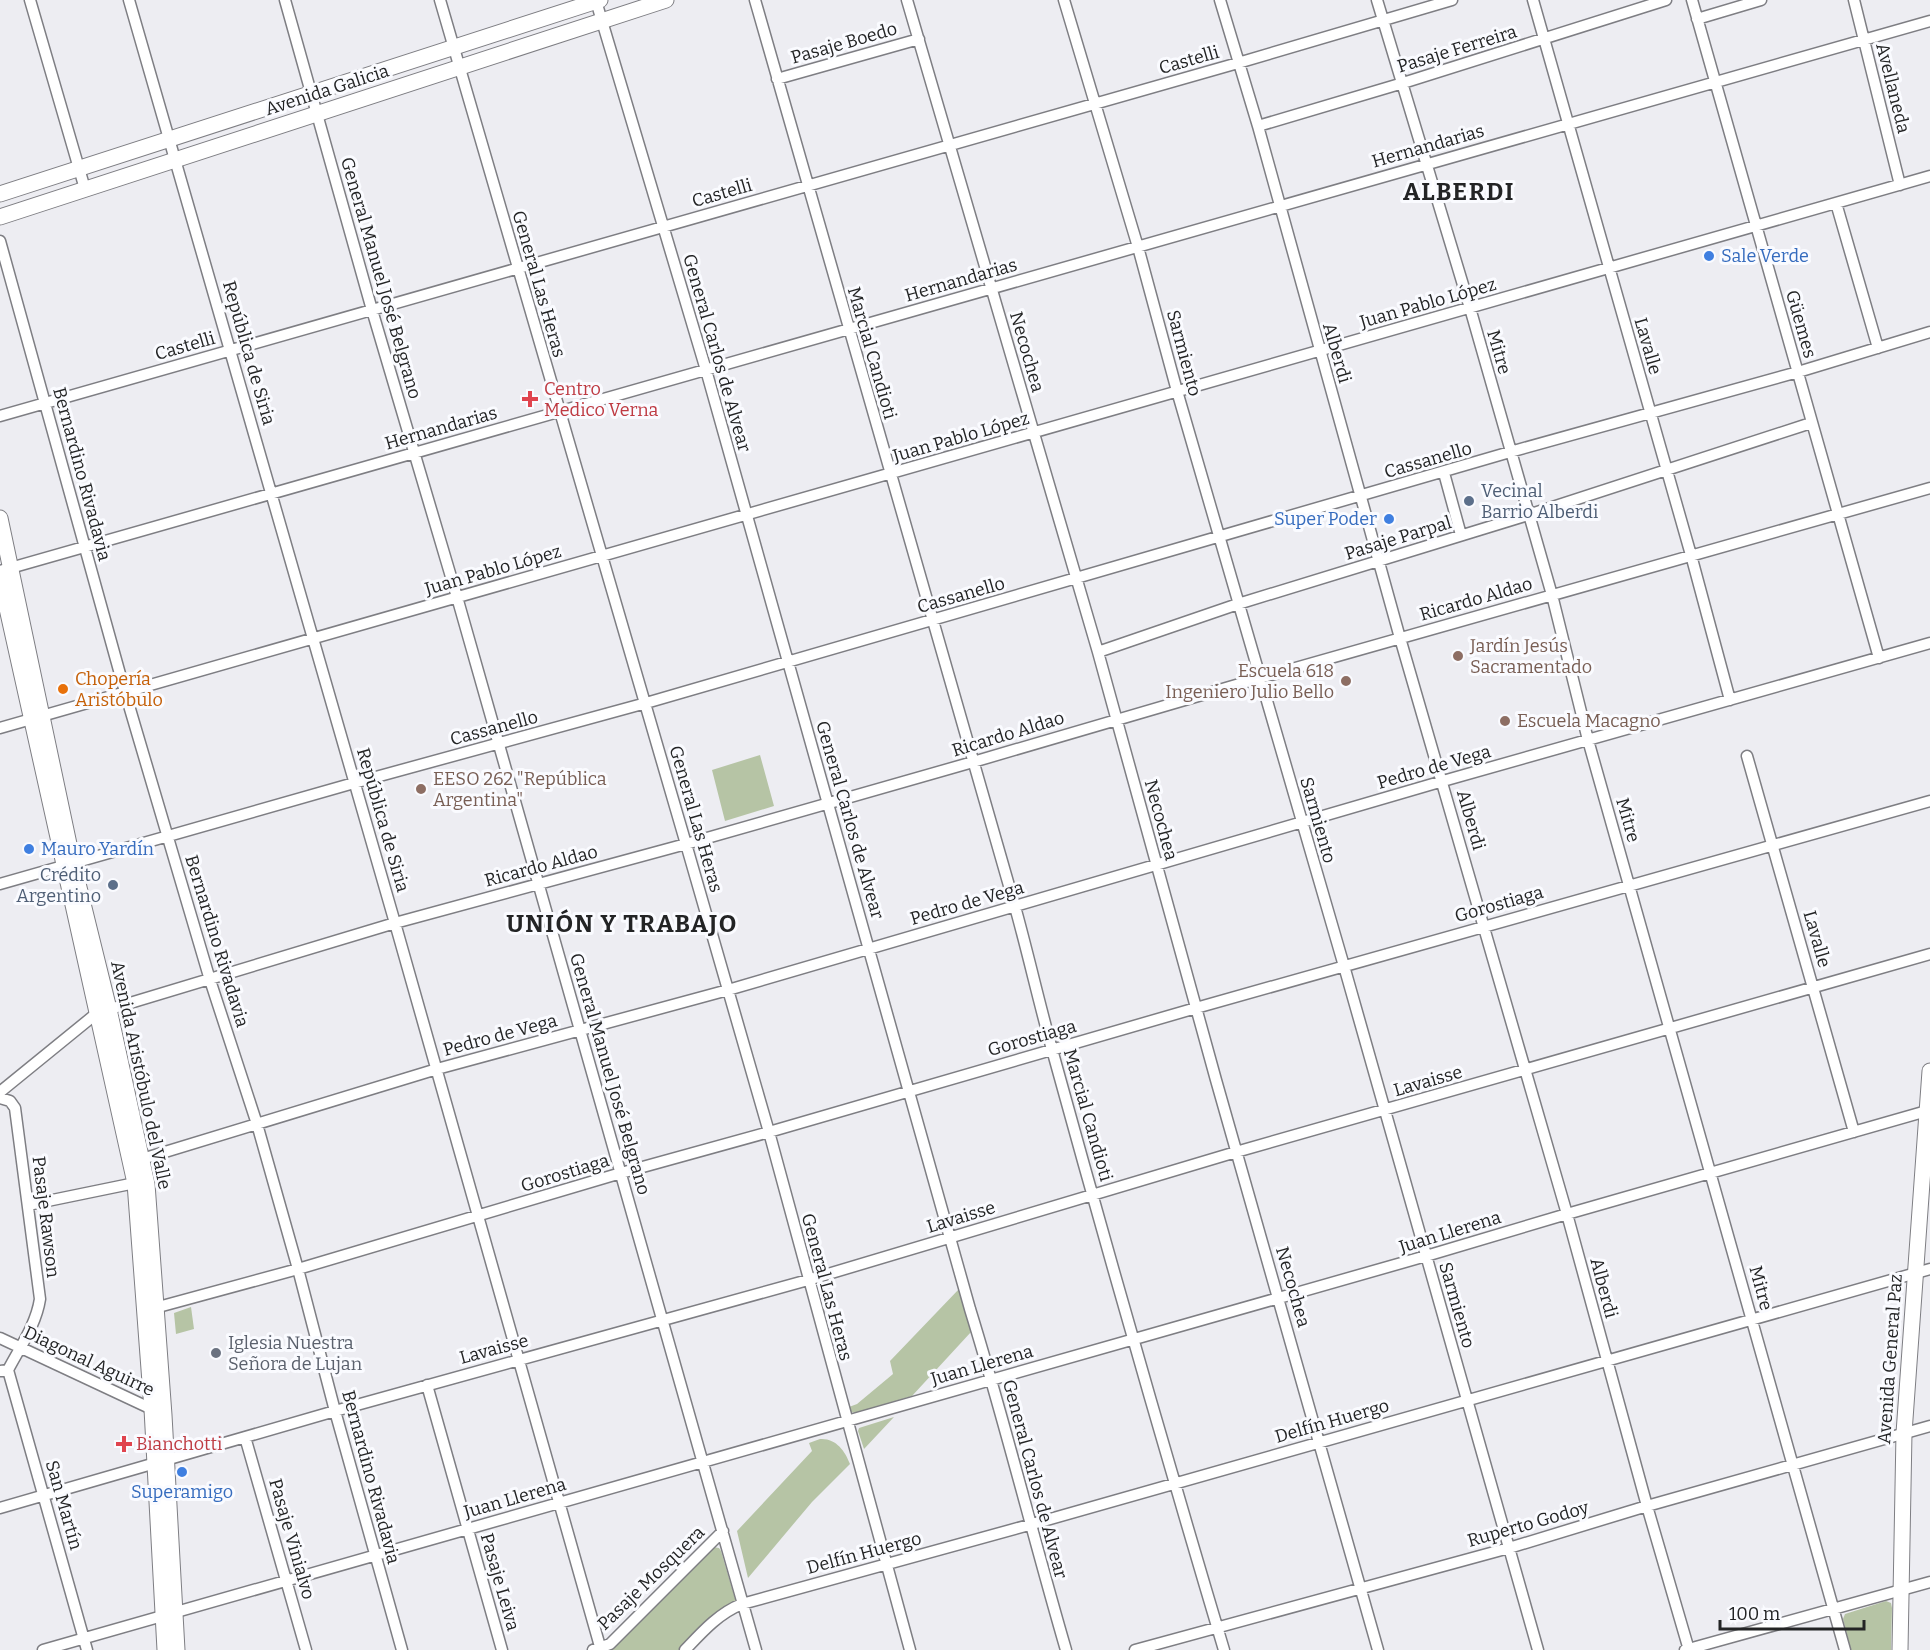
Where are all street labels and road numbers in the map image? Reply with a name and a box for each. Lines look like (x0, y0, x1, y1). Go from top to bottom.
street label: Pasaje Boedo (788, 17, 900, 69)
street label: Pasaje Ferreira (1395, 20, 1520, 78)
street label: Castelli (1156, 41, 1222, 79)
street label: Avellaneda (1871, 41, 1915, 136)
street label: Avenida Galicia (262, 60, 392, 120)
street label: Hernandarias (1369, 119, 1487, 173)
street label: General Manuel José Belgrano (336, 155, 426, 401)
street label: Castelli (689, 174, 755, 212)
street label: General Las Heras (508, 208, 570, 360)
street label: General Carlos de Alvear (678, 251, 756, 455)
street label: Hernandarias (902, 253, 1020, 307)
street label: Juan Pablo López (1356, 273, 1499, 333)
street label: República de Siria (218, 278, 280, 428)
street label: Marcial Candioti (843, 284, 901, 422)
street label: Güemes (1781, 287, 1821, 361)
street label: Sarmiento (1162, 307, 1206, 399)
street label: Necochea (1005, 309, 1049, 395)
street label: Lavalle (1629, 315, 1667, 377)
street label: Alberdi (1318, 320, 1356, 386)
street label: Castelli (152, 327, 218, 365)
street label: Mitre (1482, 327, 1516, 377)
street label: Bernardino Rivadavia (48, 385, 116, 563)
street label: Hernandarias (382, 401, 500, 455)
street label: Juan Pablo López (889, 407, 1032, 467)
street label: Cassanello (1382, 437, 1474, 483)
street label: Pasaje Parpal (1342, 511, 1454, 565)
street label: Juan Pablo López (421, 540, 564, 600)
street label: Cassanello (915, 572, 1007, 618)
street label: Ricardo Aldao (1417, 572, 1535, 626)
street label: Cassanello (448, 706, 540, 750)
street label: Ricardo Aldao (949, 706, 1067, 762)
street label: General Carlos de Alvear (811, 718, 889, 922)
street label: Pedro de Vega (1375, 740, 1494, 794)
street label: General Las Heras (665, 743, 727, 895)
street label: República de Siria (352, 745, 414, 895)
street label: Sarmiento (1295, 775, 1341, 865)
street label: Necochea (1140, 777, 1182, 863)
street label: Alberdi (1452, 787, 1490, 853)
street label: Mitre (1611, 795, 1645, 845)
street label: Ricardo Aldao (482, 840, 600, 892)
street label: Bernardino Rivadavia (180, 852, 254, 1030)
street label: Pedro de Vega (908, 876, 1027, 930)
street label: Gorostiaga (1452, 881, 1546, 927)
street label: Lavalle (1798, 908, 1836, 970)
street label: General Manuel José Belgrano (565, 951, 655, 1197)
street label: Avenida Aristóbulo del Valle (106, 959, 176, 1191)
street label: Pedro de Vega (441, 1009, 560, 1061)
street label: Gorostiaga (985, 1015, 1079, 1061)
street label: Marcial Candioti (1059, 1046, 1117, 1184)
street label: Lavaisse (1391, 1061, 1465, 1101)
street label: Gorostiaga (518, 1149, 612, 1197)
street label: Pasaje Rawson (28, 1155, 64, 1280)
street label: Lavaisse (924, 1196, 998, 1238)
street label: Juan Llerena (1395, 1206, 1504, 1258)
street label: General Las Heras (797, 1211, 857, 1363)
street label: Necochea (1271, 1244, 1315, 1330)
street label: Alberdi (1585, 1255, 1623, 1321)
street label: Sarmiento (1434, 1260, 1480, 1350)
street label: Mitre (1745, 1263, 1777, 1313)
street label: Avenida General Paz (1873, 1273, 1907, 1445)
street label: Diagonal Aguirre (20, 1321, 158, 1401)
street label: Lavaisse (457, 1329, 531, 1369)
street label: Juan Llerena (927, 1340, 1036, 1390)
street label: General Carlos de Alvear (998, 1377, 1072, 1581)
street label: Bernardino Rivadavia (337, 1388, 405, 1566)
street label: Delfín Huergo (1272, 1394, 1392, 1448)
street label: San Martín (41, 1458, 87, 1553)
street label: Juan Llerena (460, 1473, 569, 1523)
street label: Pasaje Vinialvo (264, 1476, 320, 1602)
street label: Ruperto Godoy (1465, 1496, 1592, 1552)
street label: Pasaje Mosquera (593, 1521, 709, 1635)
street label: Delfín Huergo (804, 1527, 924, 1579)
street label: Pasaje Leiva (476, 1531, 524, 1633)

